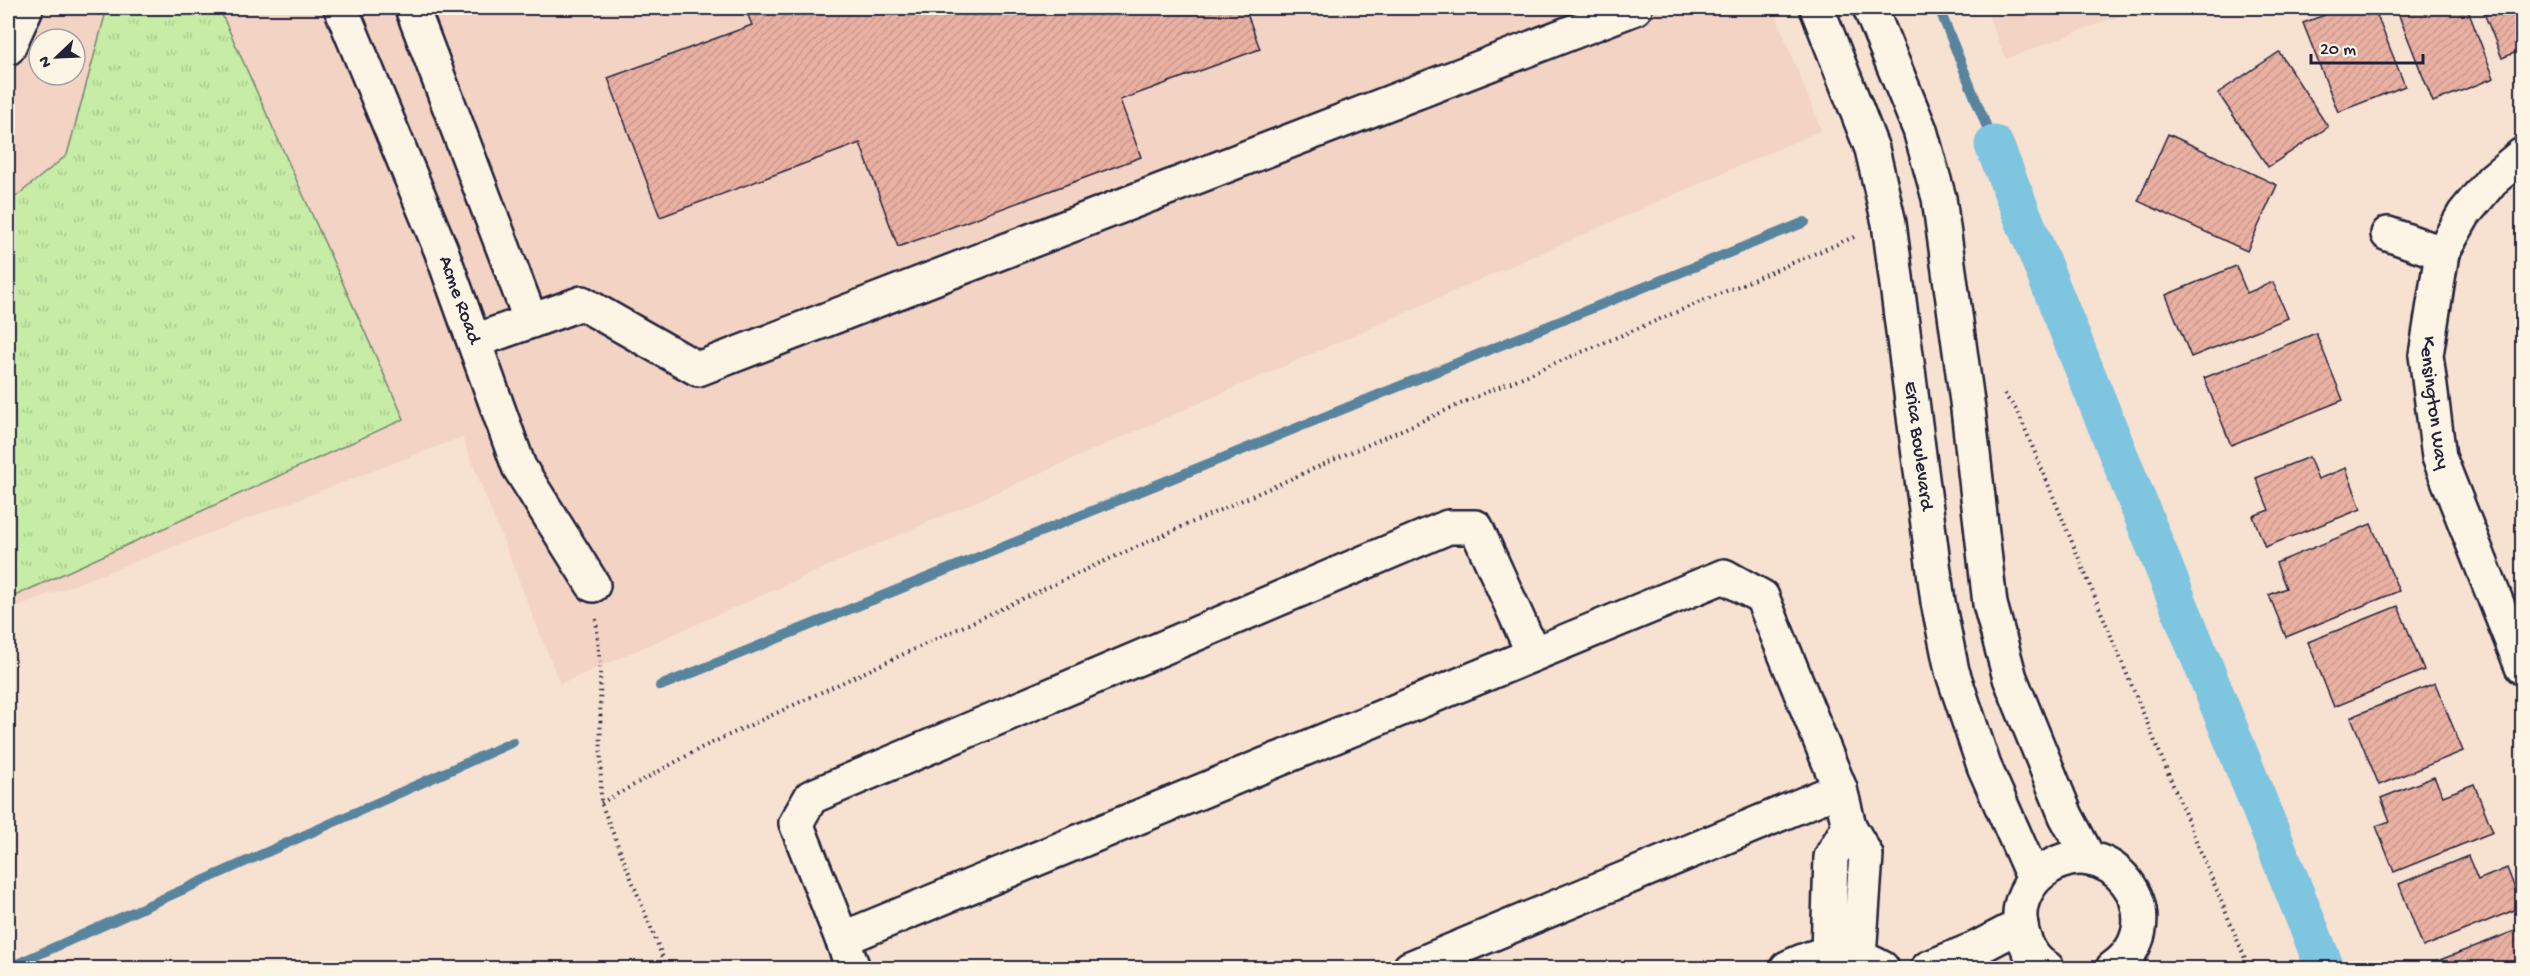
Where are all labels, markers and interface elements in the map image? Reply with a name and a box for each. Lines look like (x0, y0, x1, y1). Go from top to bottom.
north arrow (27, 27, 87, 87)
scale bar (2311, 27, 2424, 65)
text: 20 m (2320, 40, 2356, 61)
text: N (35, 52, 57, 70)
street label: Acme Road (433, 253, 486, 349)
street label: Kensington Way (2414, 334, 2454, 473)
street label: Erica Boulevard (1898, 380, 1938, 514)

